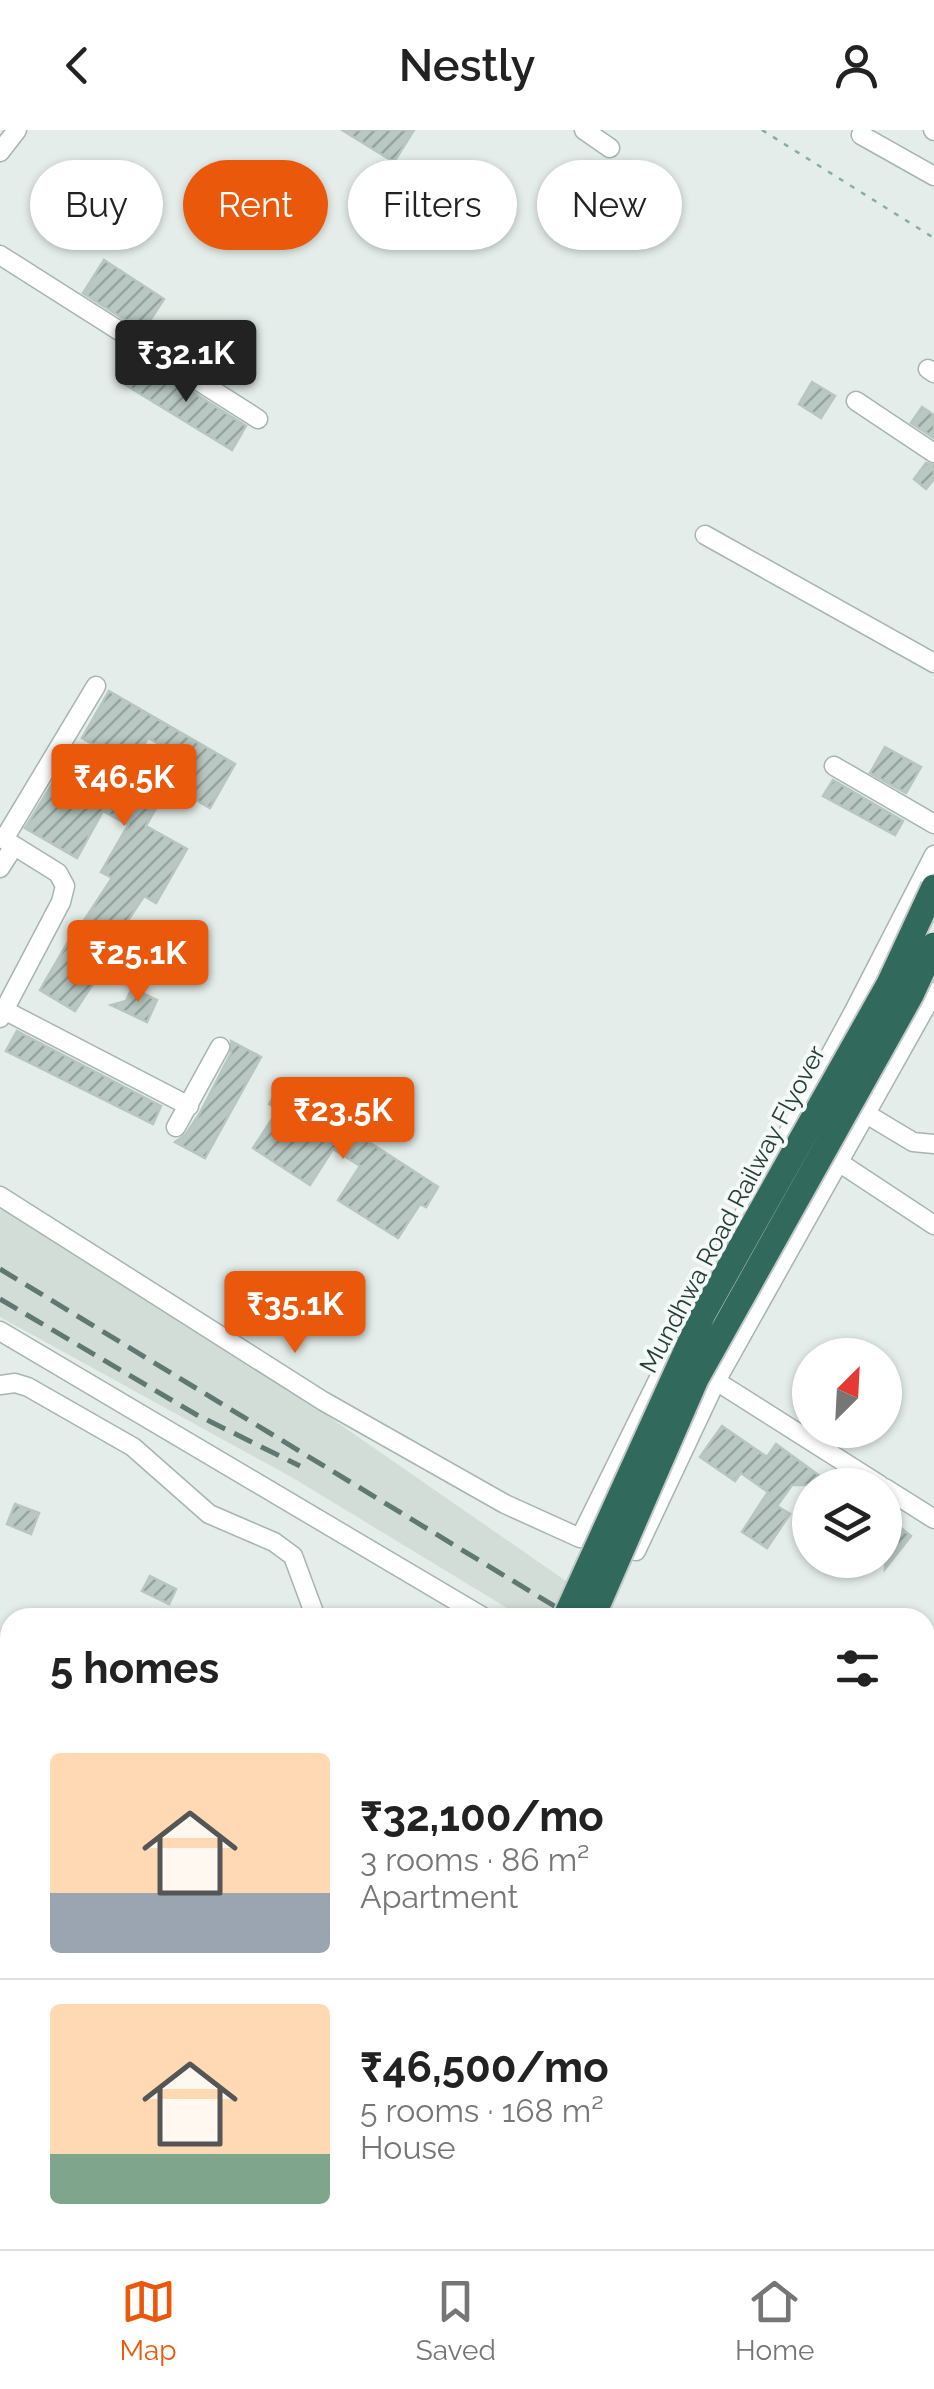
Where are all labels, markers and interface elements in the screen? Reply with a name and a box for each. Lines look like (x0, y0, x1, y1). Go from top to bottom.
icon: back (50, 38, 105, 93)
icon: person (829, 38, 884, 93)
text: Nestly (399, 39, 535, 92)
chip: Buy (30, 160, 163, 250)
chip: Rent (183, 160, 328, 250)
chip: Filters (348, 160, 517, 250)
chip: New (537, 160, 682, 250)
pin: ₹32.1K (105, 320, 267, 405)
text: ₹32.1K (137, 334, 235, 371)
pin: ₹46.5K (43, 744, 205, 829)
text: ₹46.5K (73, 758, 175, 795)
pin: ₹25.1K (57, 920, 219, 1005)
text: ₹25.1K (89, 934, 187, 971)
street label: Mundhwa Road Railway Flyover (633, 1040, 831, 1378)
pin: ₹23.5K (262, 1077, 424, 1162)
text: ₹23.5K (293, 1091, 393, 1128)
pin: ₹35.1K (214, 1271, 376, 1356)
text: ₹35.1K (246, 1285, 344, 1322)
north arrow (792, 1338, 902, 1448)
map controls (792, 1338, 902, 1578)
button: layers (792, 1468, 902, 1578)
icon: filters (830, 1641, 885, 1696)
text: 5 homes (50, 1644, 219, 1693)
text: ₹32,100/mo (360, 1792, 604, 1841)
icon: home (130, 1793, 250, 1913)
text: 3 rooms · 86 m² (360, 1841, 590, 1878)
text: Apartment (360, 1878, 518, 1915)
text: ₹46,500/mo (360, 2043, 609, 2092)
icon: home (130, 2044, 250, 2164)
text: 5 rooms · 168 m² (360, 2092, 604, 2129)
text: House (360, 2129, 456, 2166)
tab: Map (120, 2274, 177, 2367)
tab: Saved (416, 2274, 496, 2367)
tab: Home (735, 2274, 814, 2367)

